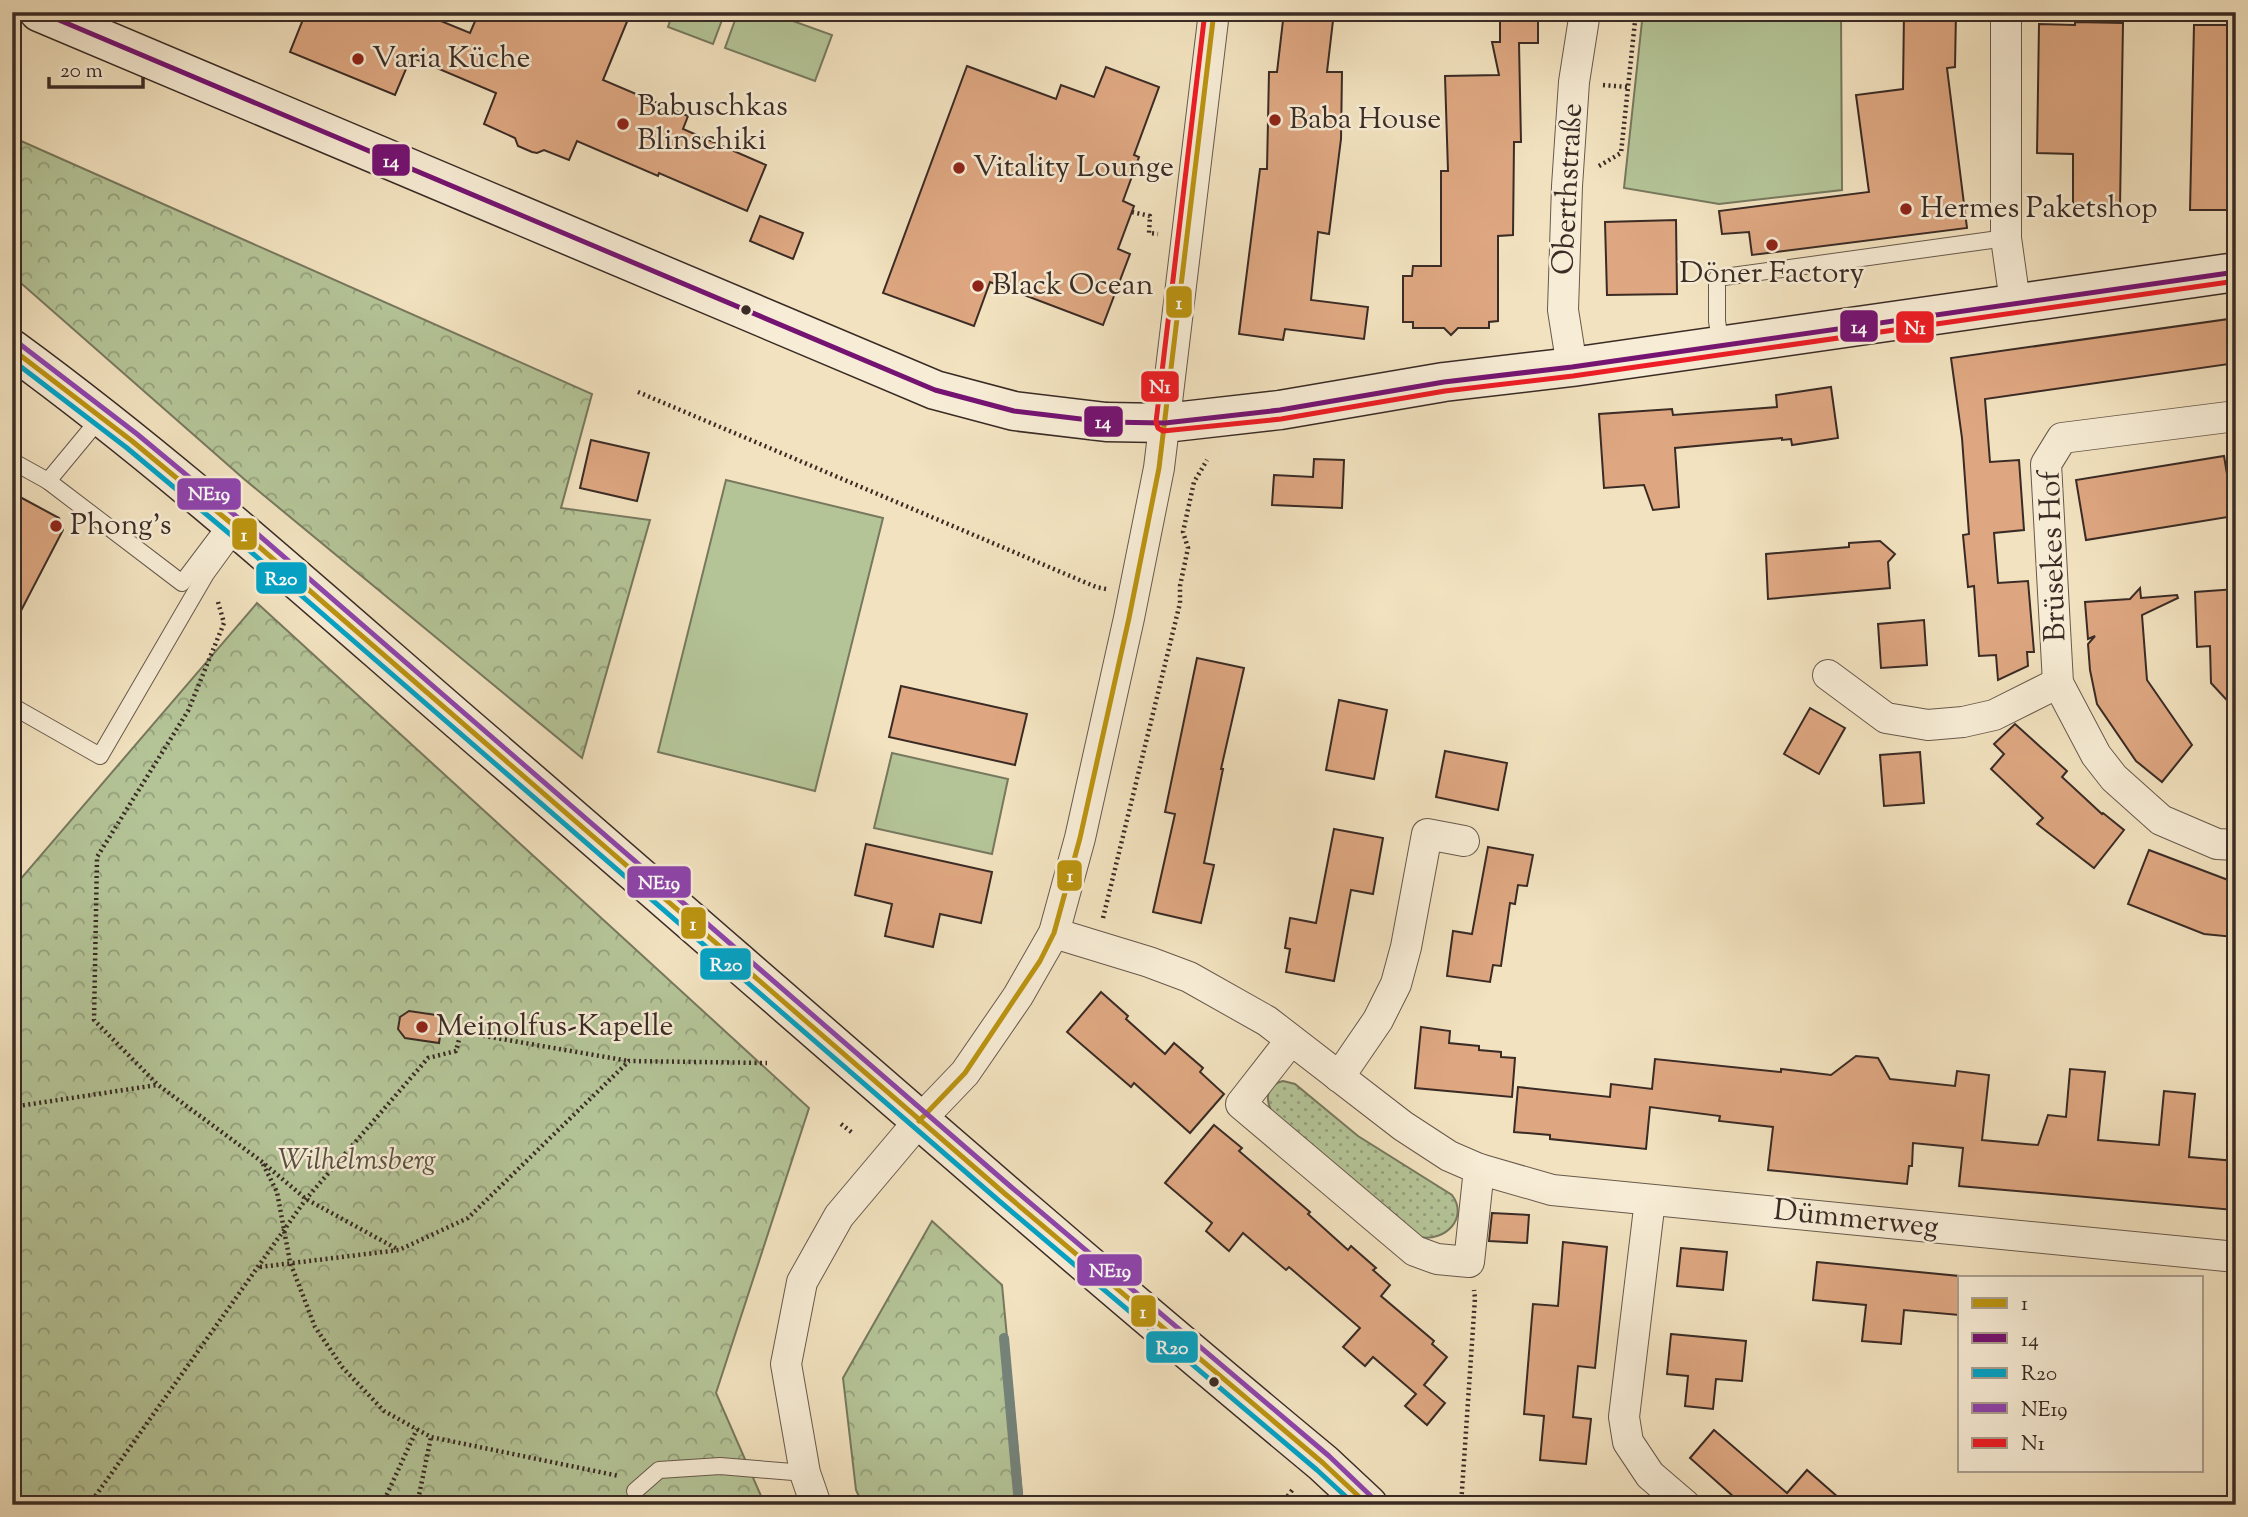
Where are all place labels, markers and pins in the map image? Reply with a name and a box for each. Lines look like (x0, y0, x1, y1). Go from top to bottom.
place label: Varia Küche (372, 38, 531, 81)
marker: Varia Küche (350, 51, 366, 67)
place label: Babuschkas Blinschiki (637, 86, 788, 163)
place label: Baba House (1289, 99, 1441, 142)
marker: Baba House (1267, 112, 1283, 128)
marker: Babuschkas Blinschiki (615, 116, 631, 132)
place label: Vitality Lounge (973, 147, 1174, 190)
marker: Vitality Lounge (951, 160, 967, 176)
place label: Hermes Paketshop (1920, 188, 2158, 231)
marker: Hermes Paketshop (1898, 201, 1914, 217)
marker: Döner Factory (1764, 237, 1780, 253)
place label: Döner Factory (1679, 253, 1865, 296)
place label: Black Ocean (992, 265, 1154, 308)
marker: Black Ocean (970, 278, 986, 294)
unlabelled marker (739, 303, 753, 317)
place label: Phong's (70, 505, 172, 548)
marker: Phong's (48, 518, 64, 534)
place label: Meinolfus-Kapelle (436, 1006, 673, 1049)
marker: Meinolfus-Kapelle (414, 1019, 430, 1035)
unlabelled marker (1207, 1375, 1221, 1389)

